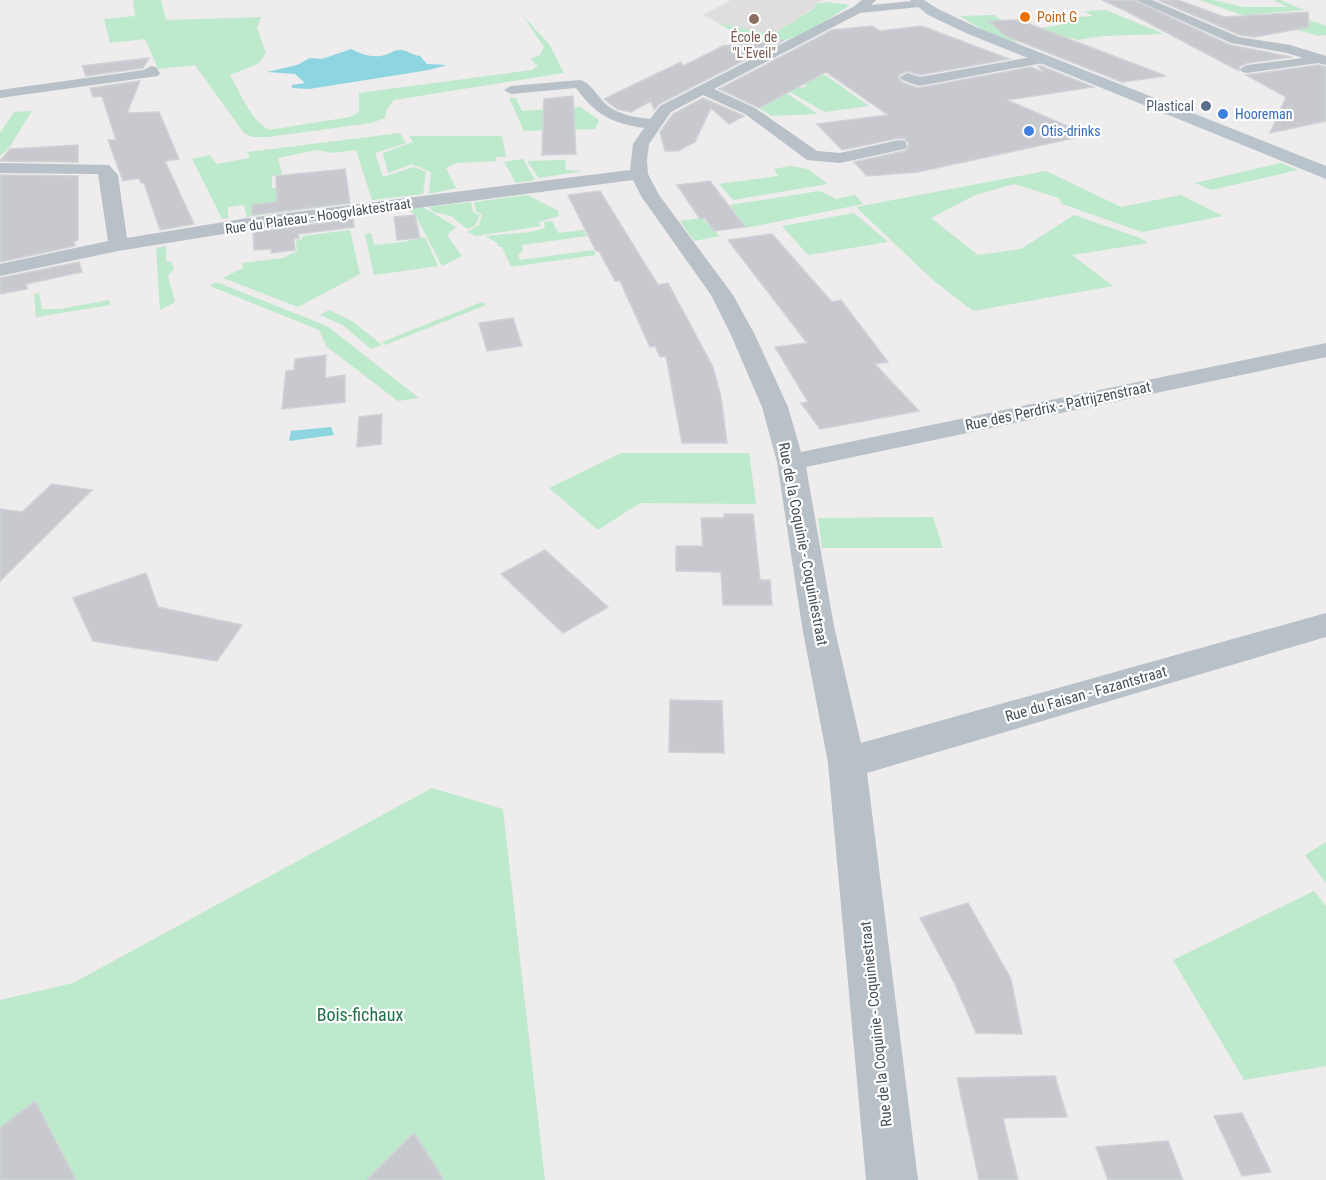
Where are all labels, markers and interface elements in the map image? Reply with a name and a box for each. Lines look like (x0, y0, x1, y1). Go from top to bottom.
place label: Point G (1037, 9, 1077, 25)
marker: Point G (1018, 10, 1032, 24)
marker: École de "L'Eveil" (747, 12, 761, 26)
place label: École de "L'Eveil" (731, 28, 778, 61)
place label: Plastical (1146, 98, 1194, 114)
marker: Plastical (1199, 99, 1213, 113)
place label: Hooreman (1235, 106, 1292, 122)
marker: Hooreman (1216, 107, 1230, 121)
place label: Otis-drinks (1041, 123, 1101, 139)
marker: Otis-drinks (1022, 124, 1036, 138)
street label: Rue du Plateau - Hoogvlaktestraat (224, 195, 412, 237)
street label: Rue des Perdrix - Patrijzenstraat (964, 378, 1152, 434)
street label: Rue de la Coquinie - Coquiniestraat (774, 441, 832, 647)
street label: Rue du Faisan - Fazantstraat (1003, 662, 1169, 726)
street label: Rue de la Coquinie - Coquiniestraat (856, 920, 896, 1128)
park label: Bois-fichaux (317, 1004, 403, 1025)

